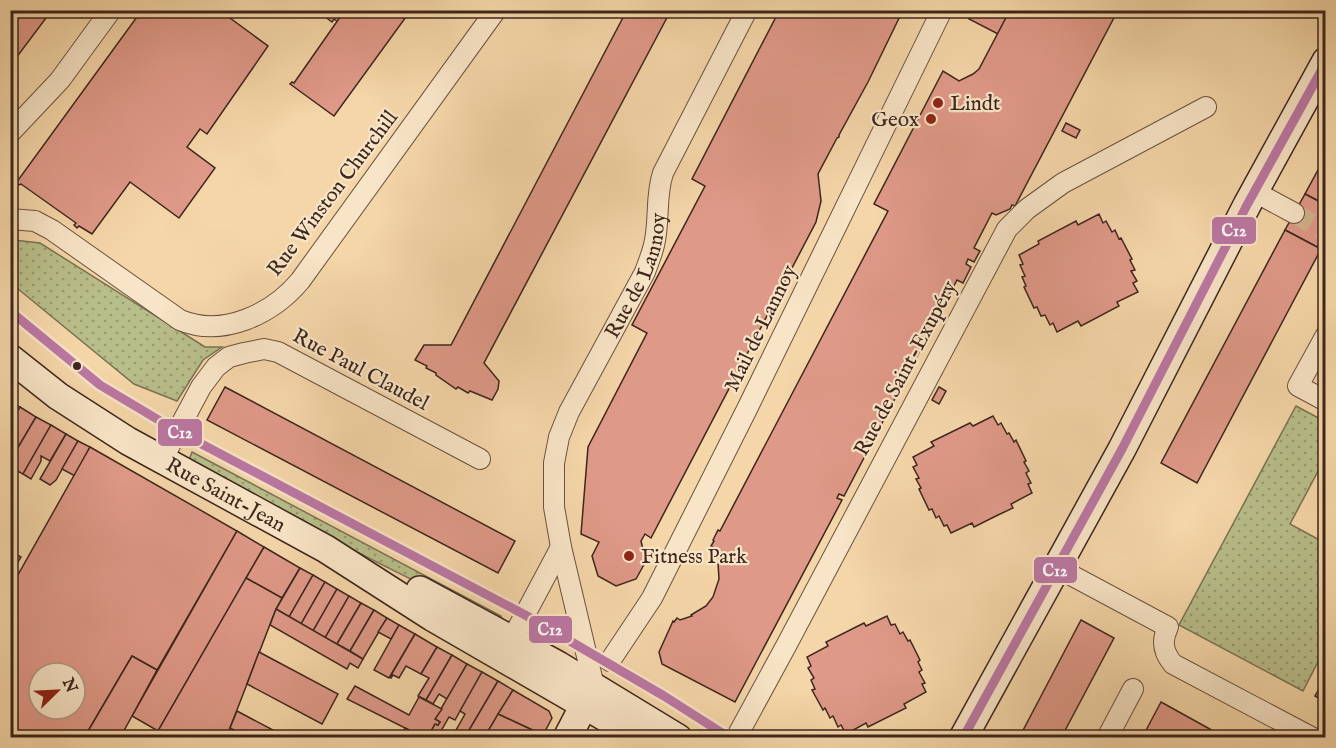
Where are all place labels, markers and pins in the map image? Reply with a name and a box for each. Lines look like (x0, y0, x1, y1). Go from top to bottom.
place label: Lindt (950, 91, 1000, 118)
marker: Lindt (931, 96, 945, 110)
place label: Geox (871, 107, 919, 134)
marker: Geox (924, 112, 938, 126)
unlabelled marker (71, 360, 83, 372)
place label: Fitness Park (641, 544, 748, 571)
marker: Fitness Park (622, 549, 636, 563)

